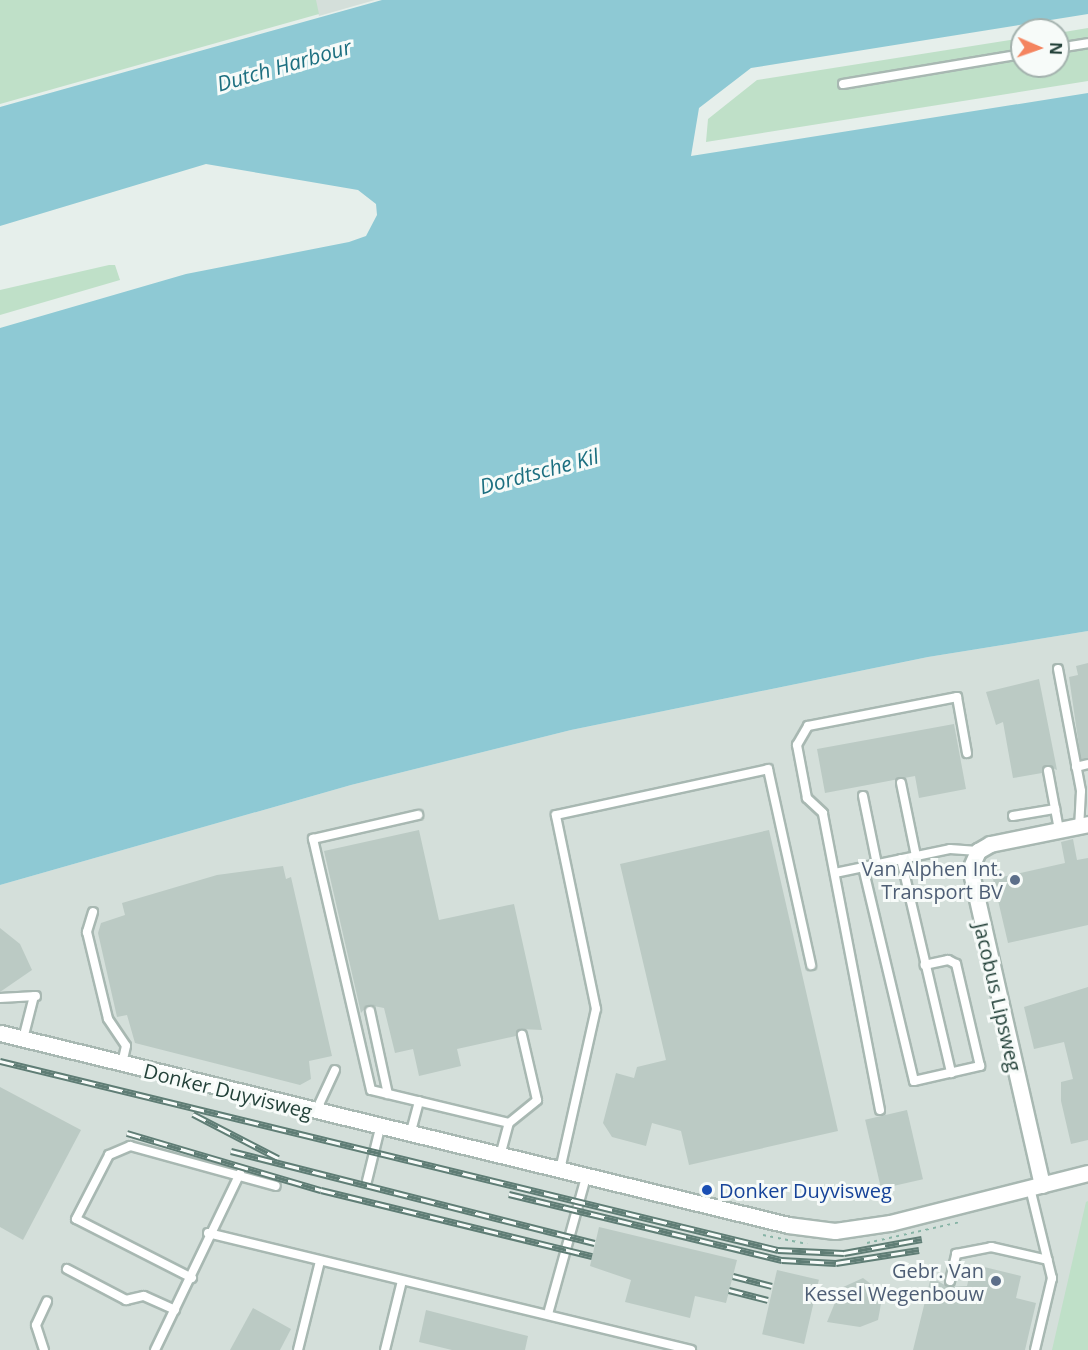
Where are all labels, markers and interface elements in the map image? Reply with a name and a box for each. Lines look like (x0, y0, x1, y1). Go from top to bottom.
north arrow (1010, 18, 1070, 78)
water label: Dutch Harbour (214, 34, 354, 96)
text: N (1045, 42, 1067, 55)
water label: Dordtsche Kil (477, 443, 601, 499)
place label: Van Alphen Int. Transport BV (861, 856, 1003, 903)
marker: Van Alphen Int. Transport BV (1008, 873, 1022, 887)
street label: Jacobus Lipsweg (969, 920, 1027, 1074)
street label: Donker Duyvisweg (141, 1058, 315, 1124)
place label: Donker Duyvisweg (719, 1178, 892, 1202)
marker: Donker Duyvisweg (700, 1183, 714, 1197)
place label: Gebr. Van Kessel Wegenbouw (804, 1258, 984, 1305)
marker: Gebr. Van Kessel Wegenbouw (989, 1274, 1003, 1288)

